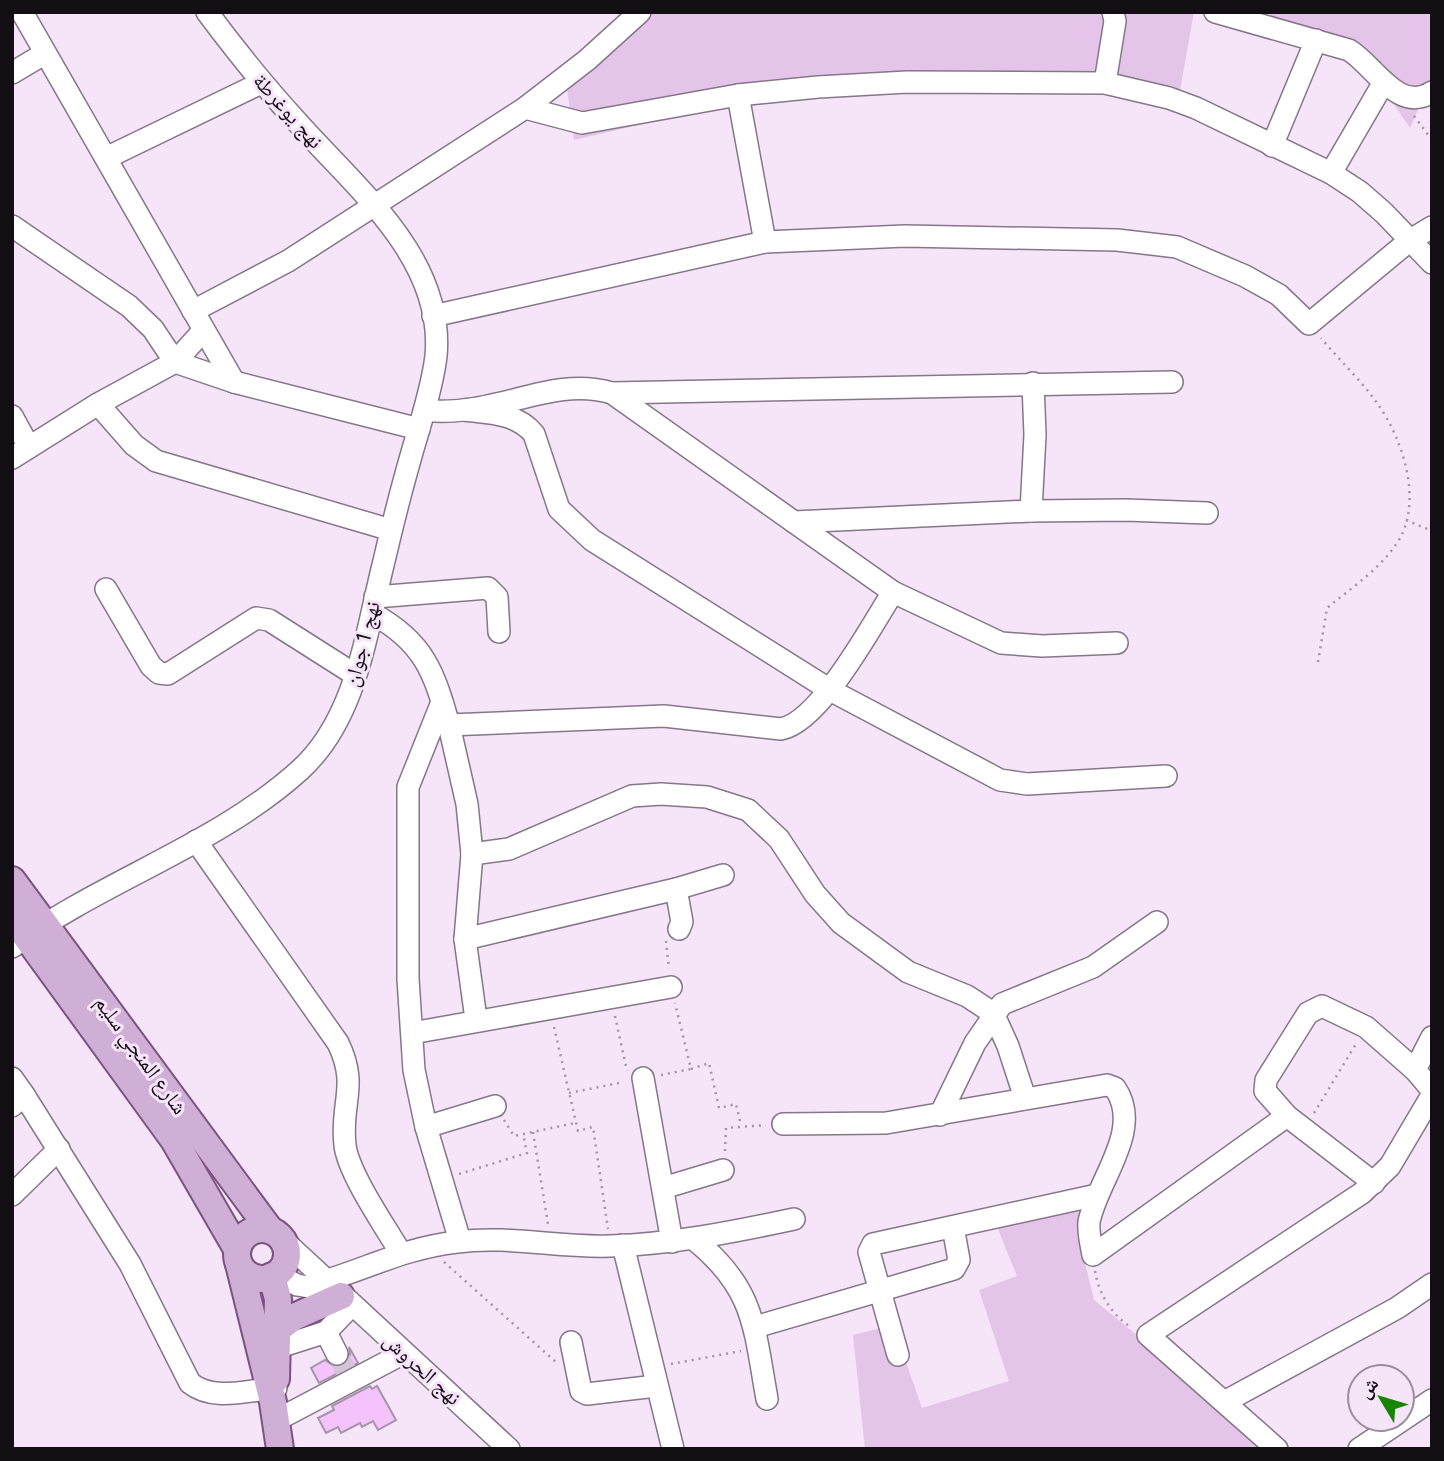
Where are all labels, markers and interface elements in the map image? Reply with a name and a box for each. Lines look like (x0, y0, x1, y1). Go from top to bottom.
street label: نهج يوغرطة (247, 68, 329, 154)
street label: نهج 1 جوان (338, 598, 386, 690)
street label: شارع المنجي سليم (86, 990, 193, 1121)
street label: نهج الحروش (378, 1327, 466, 1411)
north arrow (1346, 1363, 1416, 1433)
text: ش (1353, 1373, 1383, 1403)

